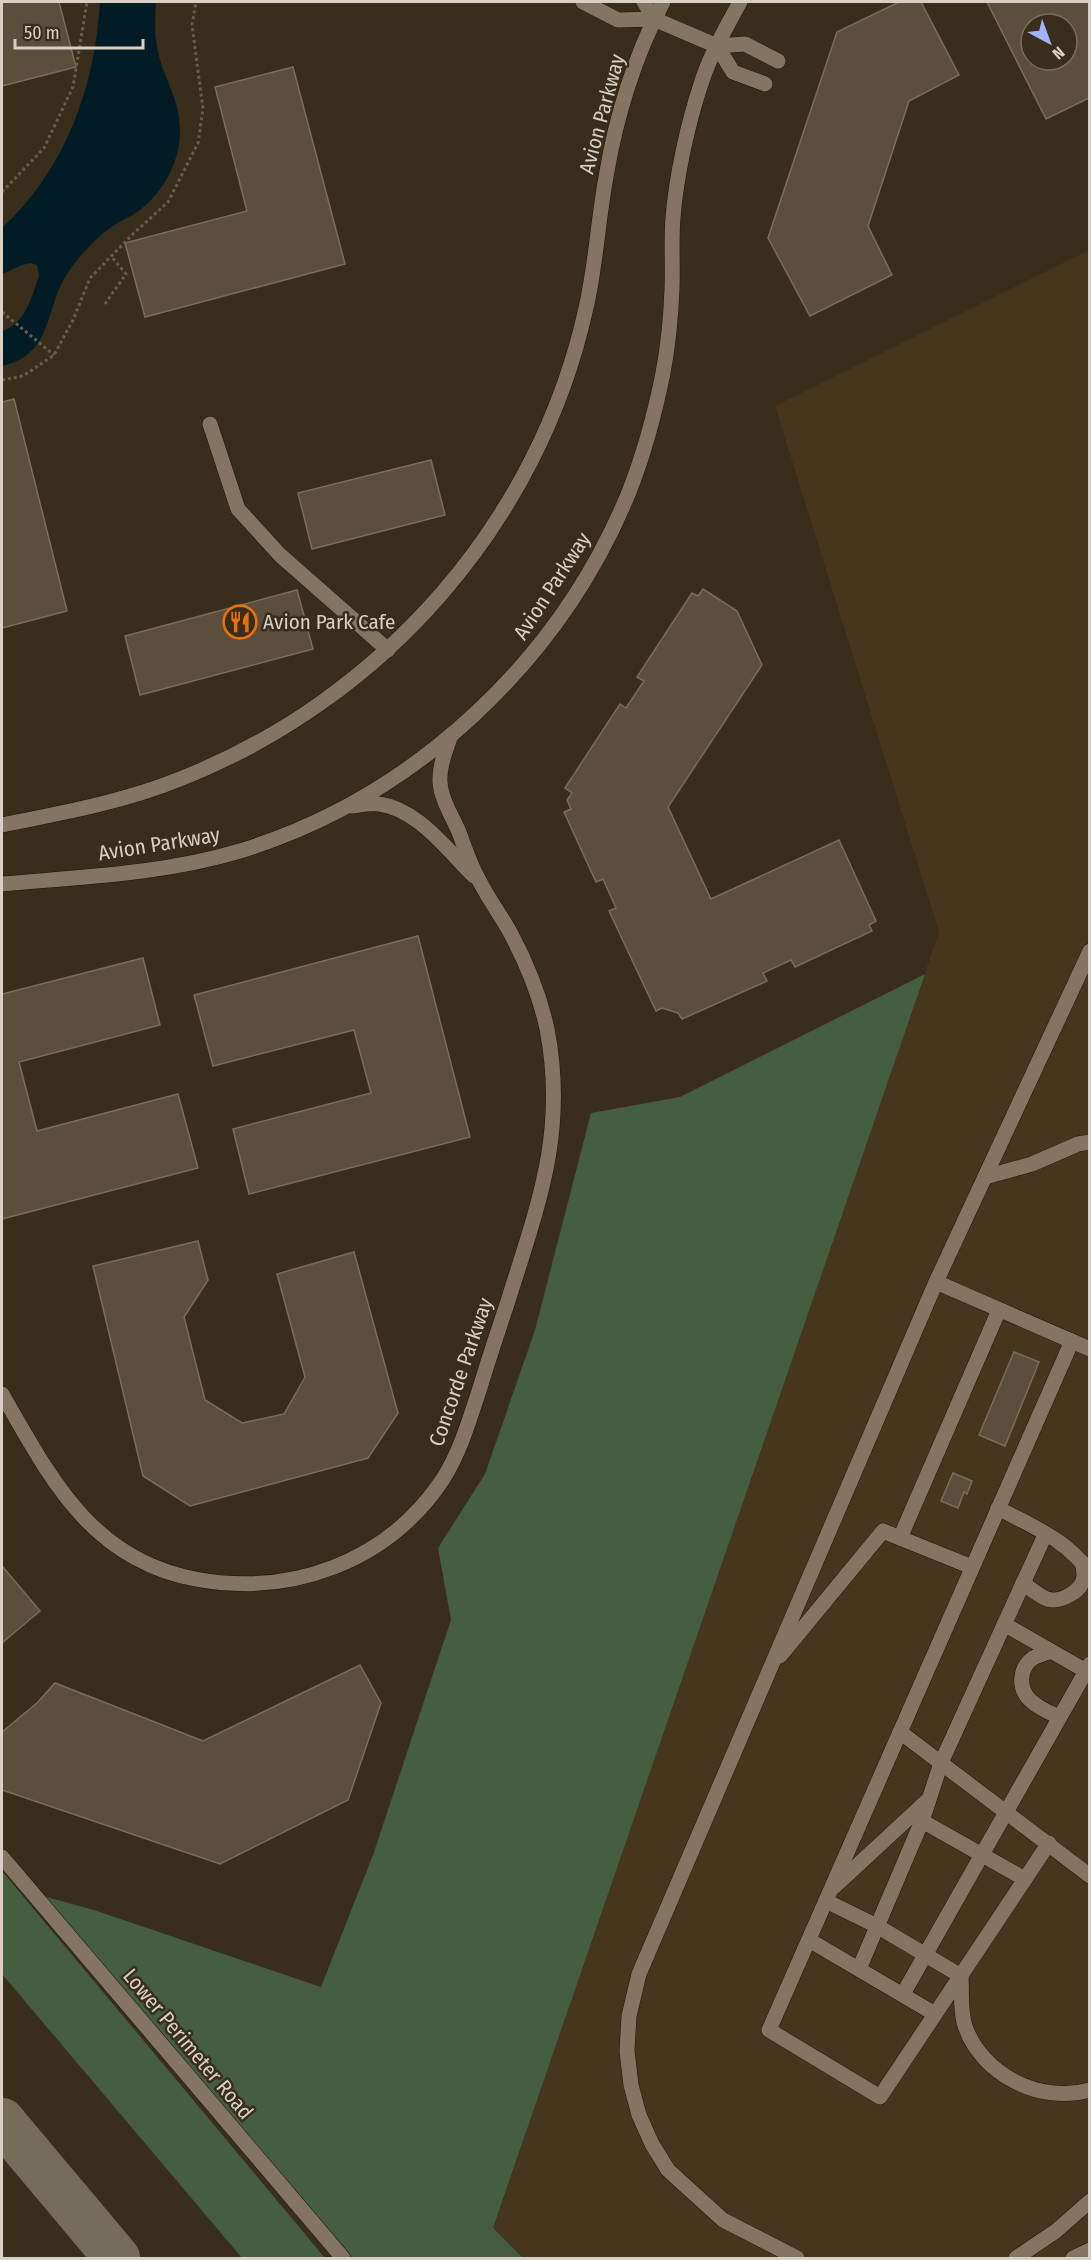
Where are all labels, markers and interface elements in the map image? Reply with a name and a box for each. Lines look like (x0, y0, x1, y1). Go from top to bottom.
scale bar (15, 12, 142, 50)
north arrow (1019, 12, 1079, 72)
text: 50 m (24, 22, 60, 44)
text: N (1049, 43, 1068, 63)
street label: Avion Parkway (574, 51, 631, 177)
street label: Avion Parkway (508, 527, 597, 645)
restaurant icon: Avion Park Cafe (222, 604, 258, 640)
place label: Avion Park Cafe (263, 609, 395, 635)
street label: Avion Parkway (96, 821, 222, 866)
street label: Concorde Parkway (423, 1294, 499, 1450)
street label: Lower Perimeter Road (117, 1963, 259, 2125)

